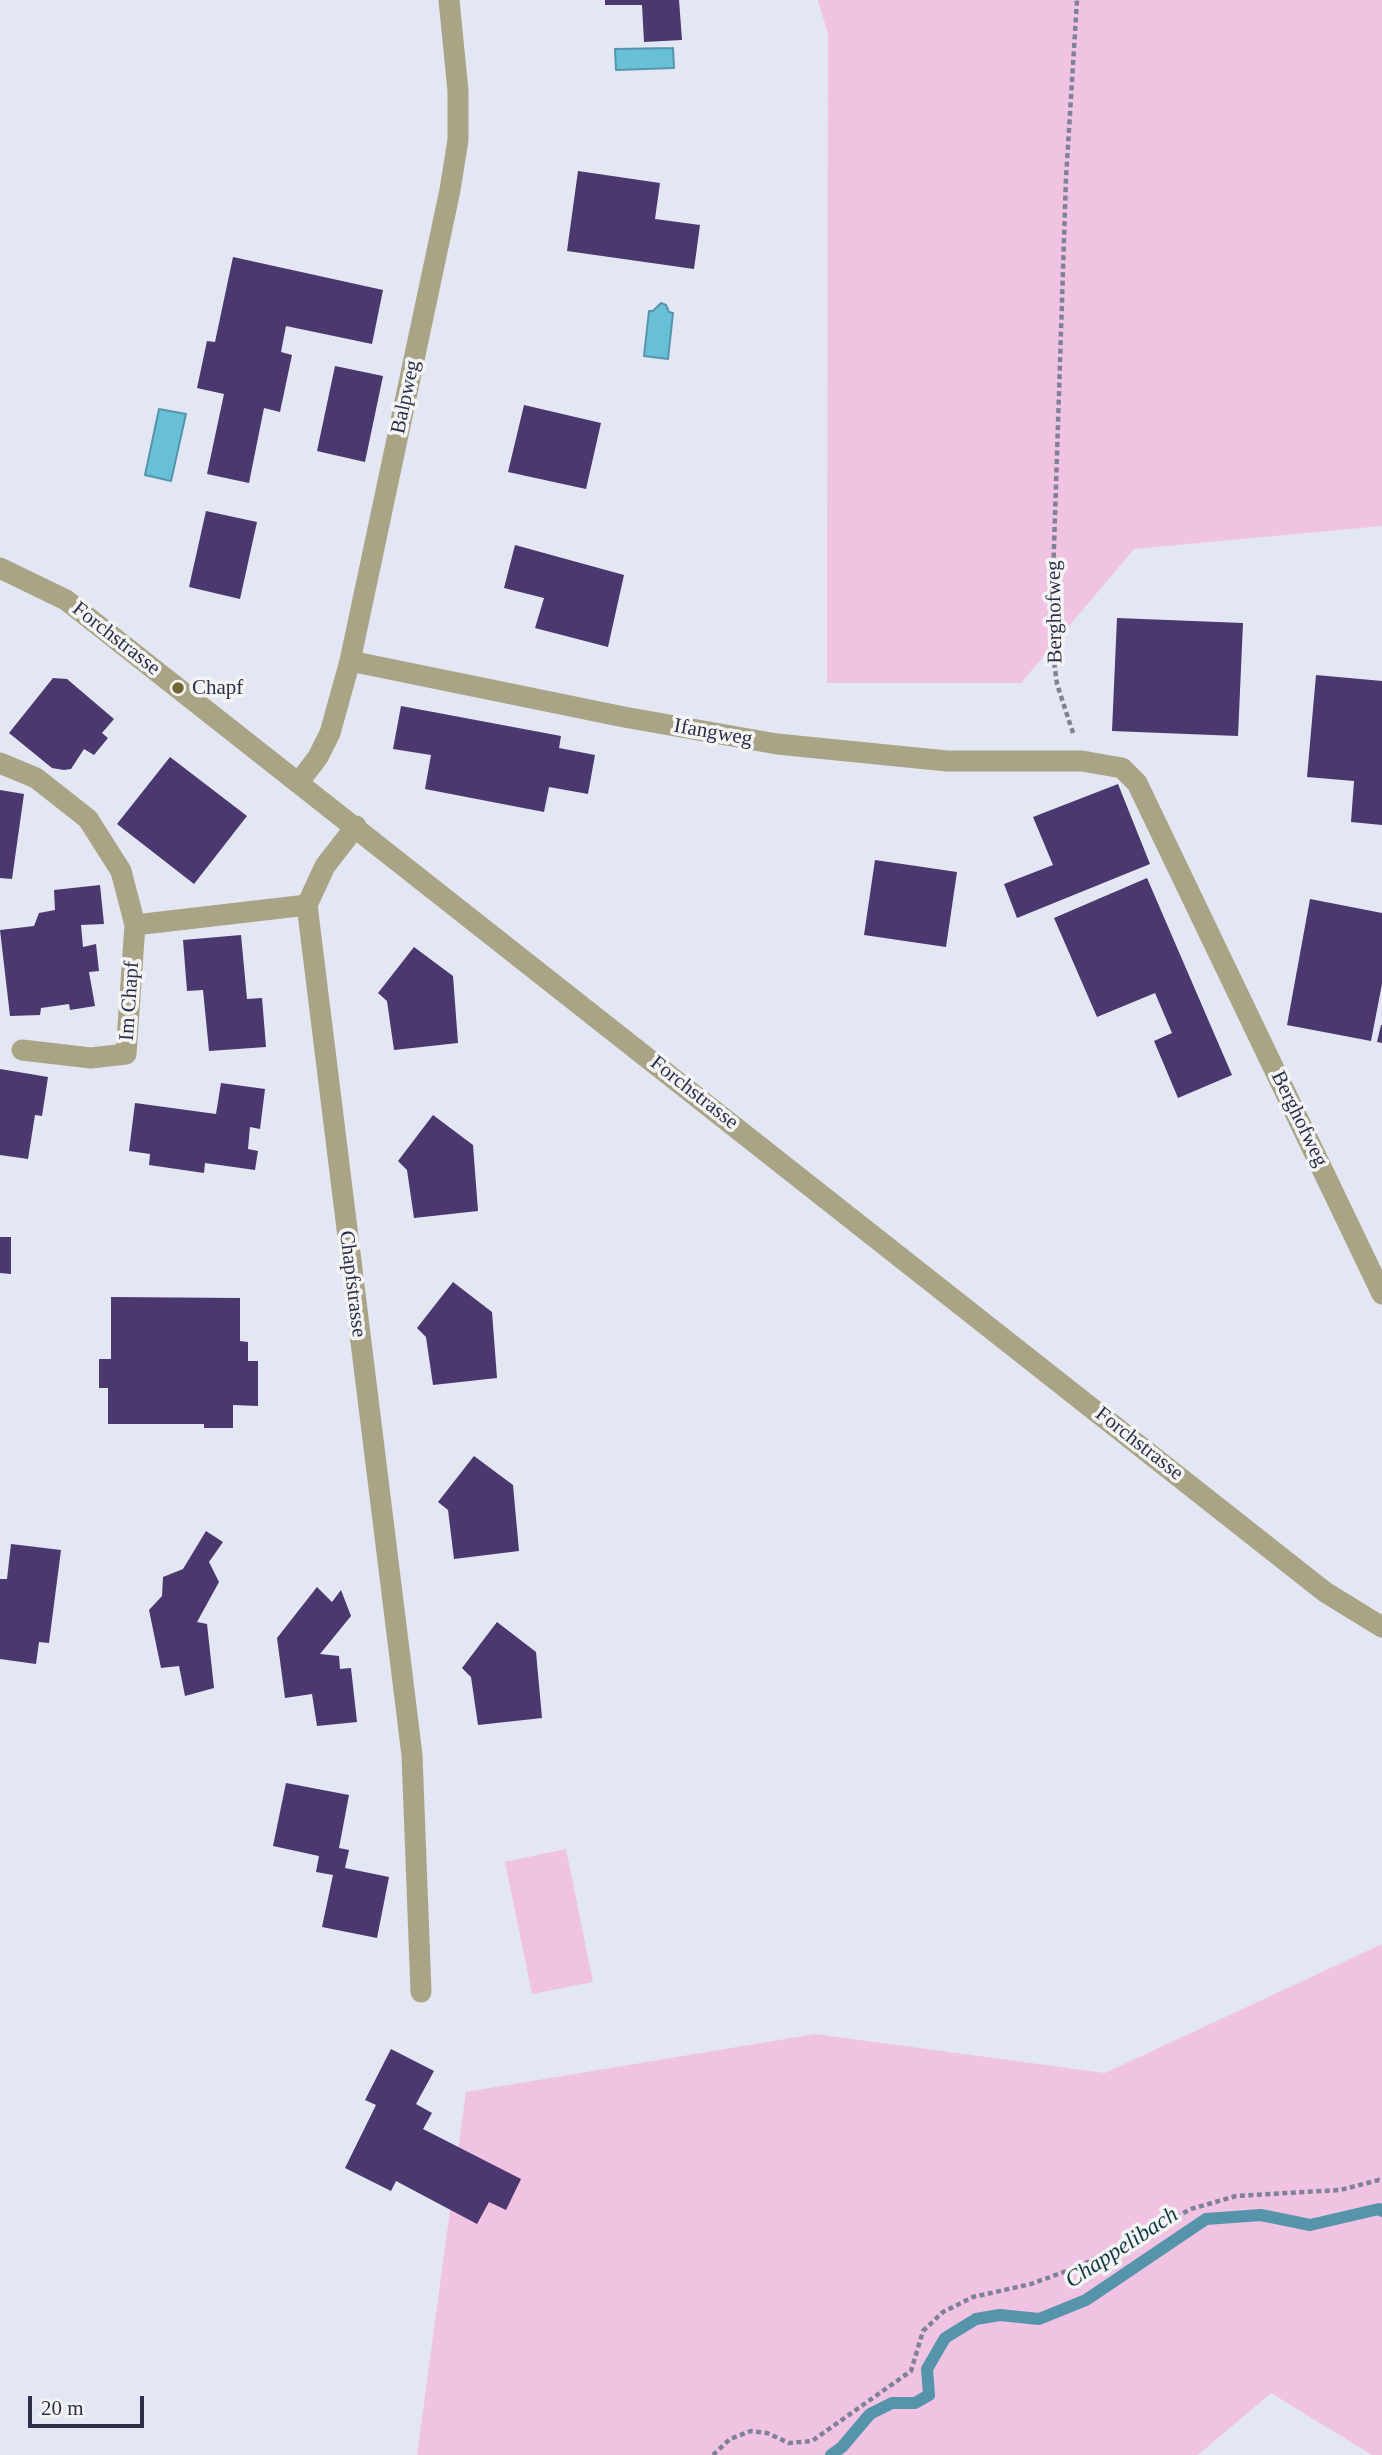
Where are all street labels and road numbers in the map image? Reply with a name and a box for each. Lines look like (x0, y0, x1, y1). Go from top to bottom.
street label: Balpweg (386, 358, 426, 436)
street label: Berghofweg (1041, 560, 1069, 664)
street label: Forchstrasse (67, 597, 165, 681)
street label: Ifangweg (672, 714, 754, 752)
street label: Im Chapf (115, 960, 145, 1042)
street label: Forchstrasse (645, 1051, 743, 1135)
street label: Berghofweg (1265, 1067, 1333, 1171)
street label: Chapfstrasse (333, 1229, 371, 1339)
street label: Forchstrasse (1090, 1402, 1188, 1486)

